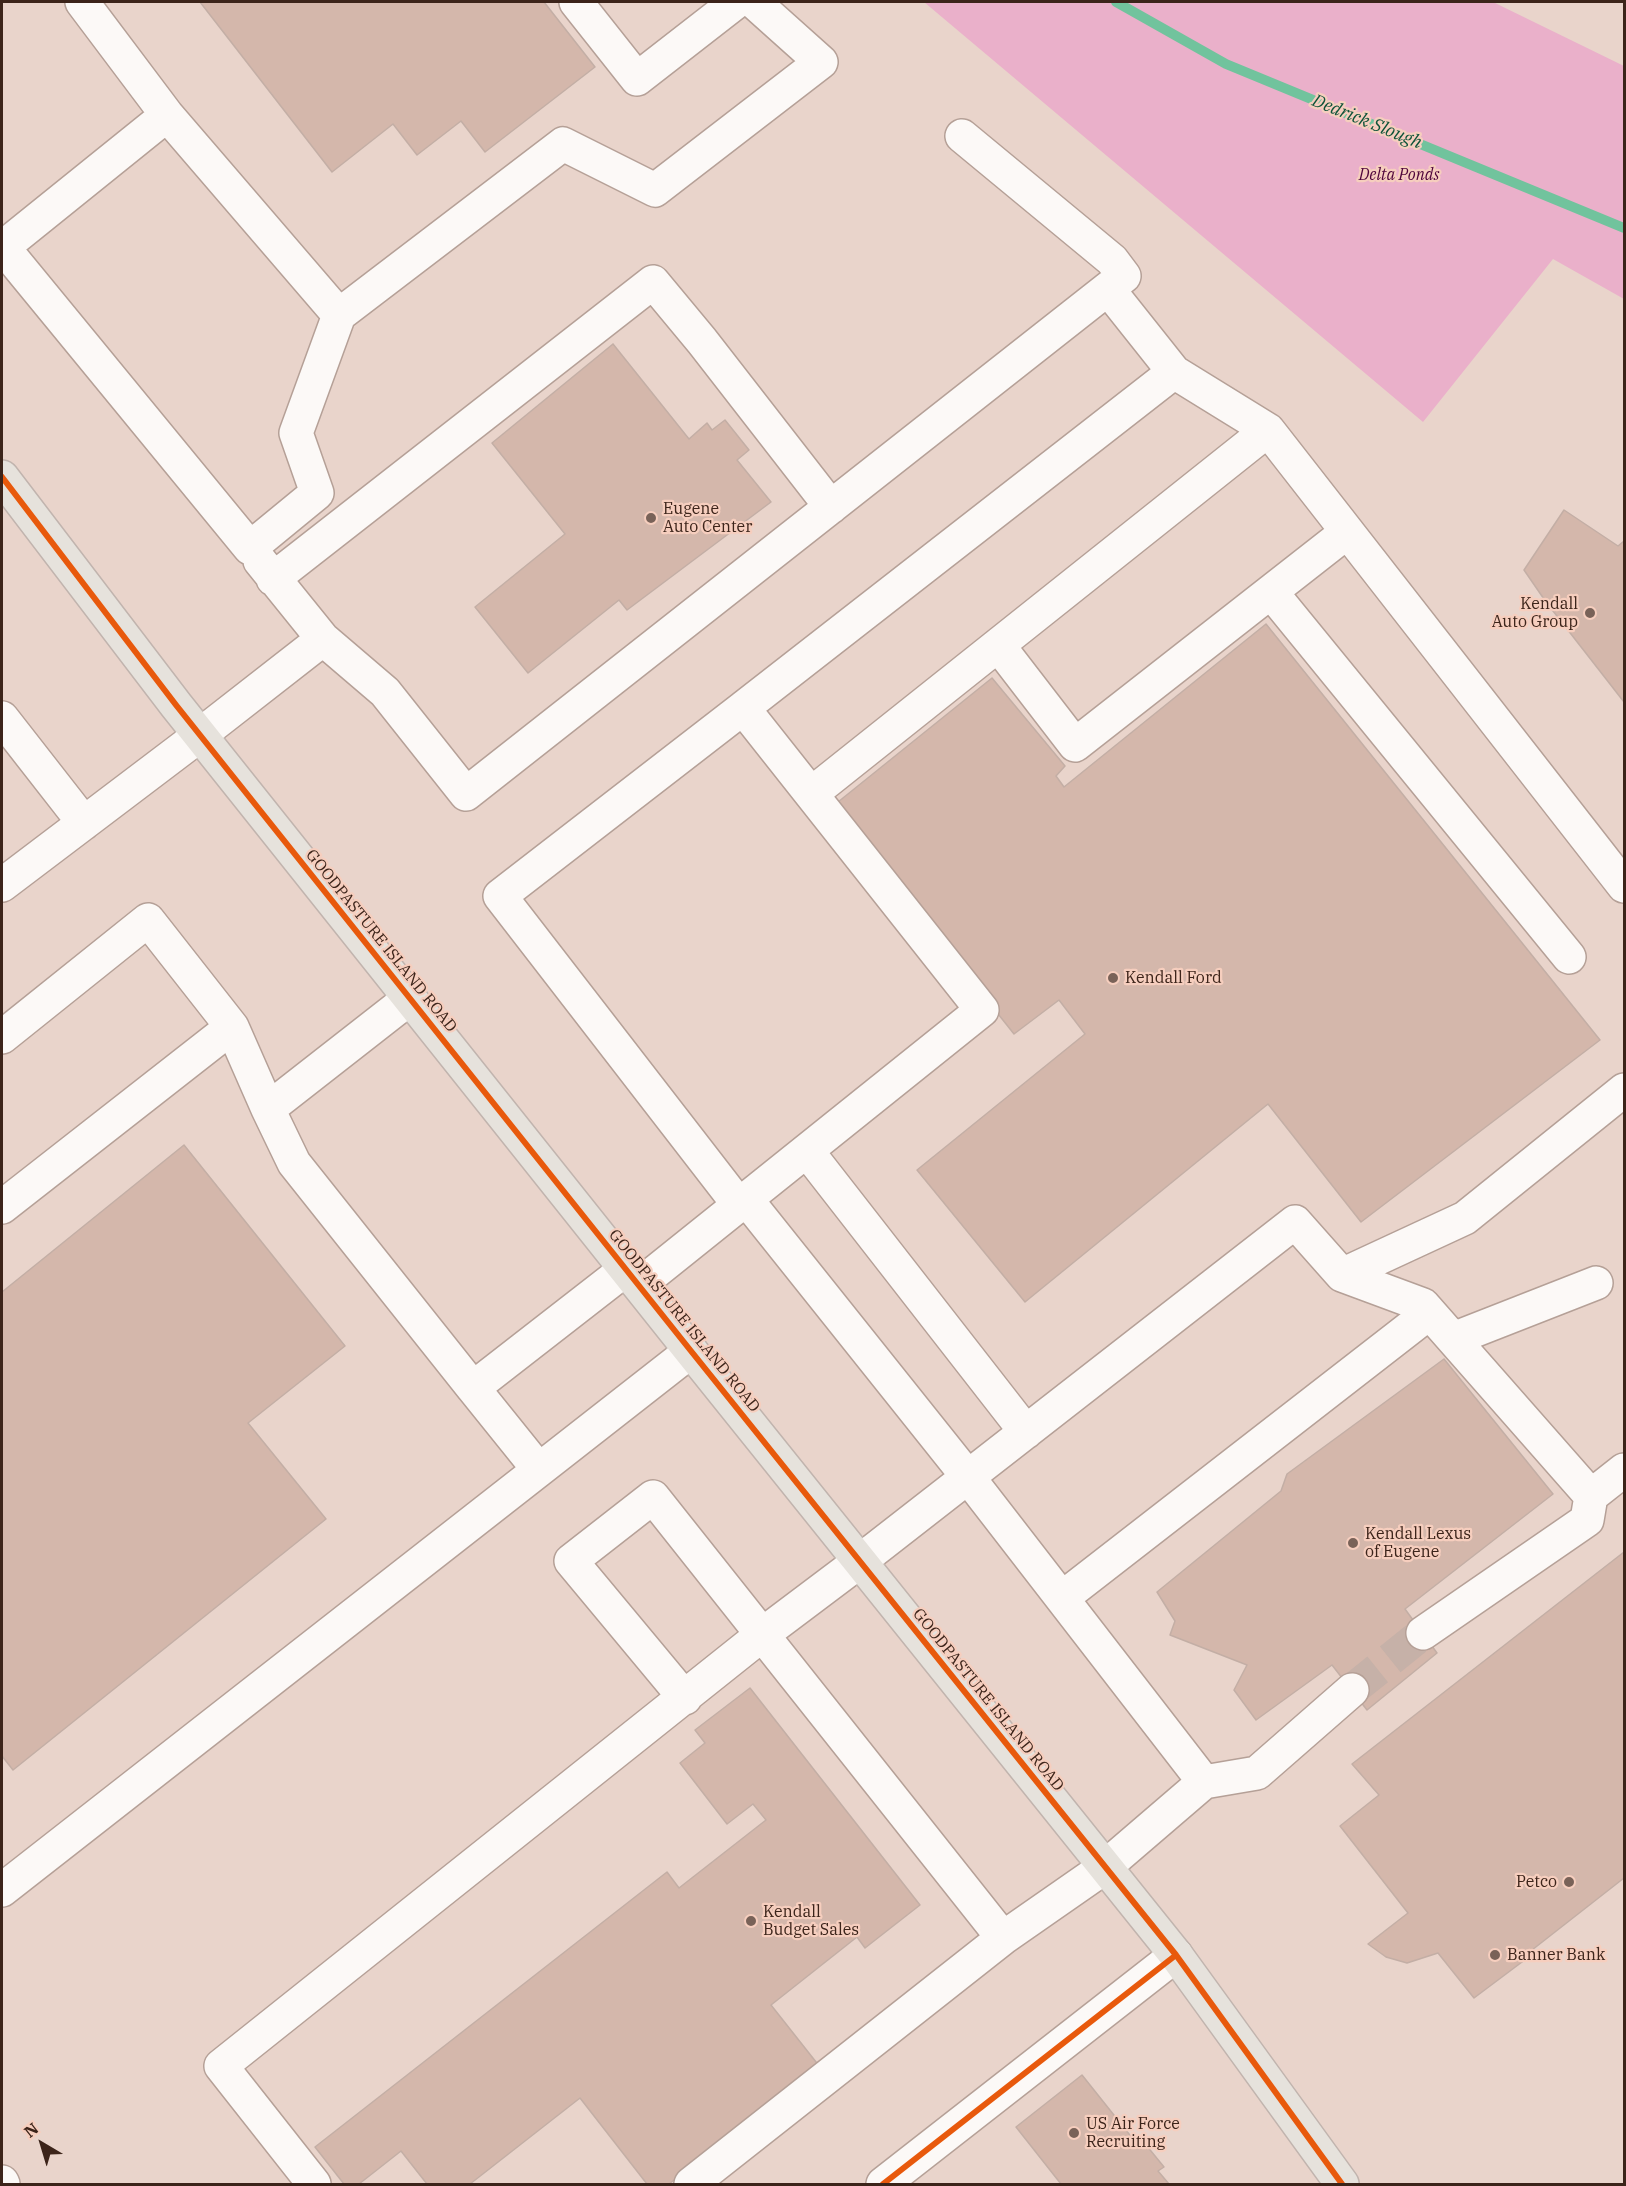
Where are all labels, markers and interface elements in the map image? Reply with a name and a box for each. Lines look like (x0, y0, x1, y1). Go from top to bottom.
water label: Dedrick Slough (1309, 90, 1425, 154)
park label: Delta Ponds (1359, 165, 1439, 185)
place label: Eugene Auto Center (663, 499, 752, 537)
marker: Eugene Auto Center (644, 511, 658, 525)
place label: Kendall Auto Group (1492, 594, 1578, 632)
marker: Kendall Auto Group (1583, 606, 1597, 620)
street label: GOODPASTURE ISLAND ROAD (301, 846, 461, 1036)
place label: Kendall Ford (1125, 968, 1222, 988)
marker: Kendall Ford (1106, 971, 1120, 985)
street label: GOODPASTURE ISLAND ROAD (604, 1226, 764, 1416)
place label: Kendall Lexus of Eugene (1365, 1524, 1471, 1562)
marker: Kendall Lexus of Eugene (1346, 1536, 1360, 1550)
street label: GOODPASTURE ISLAND ROAD (908, 1605, 1068, 1795)
place label: Petco (1516, 1872, 1557, 1892)
marker: Petco (1562, 1875, 1576, 1889)
place label: Kendall Budget Sales (763, 1902, 859, 1940)
marker: Kendall Budget Sales (744, 1914, 758, 1928)
place label: Banner Bank (1507, 1945, 1605, 1965)
marker: Banner Bank (1488, 1948, 1502, 1962)
north arrow (12, 2114, 72, 2174)
place label: US Air Force Recruiting (1086, 2114, 1180, 2152)
text: N (20, 2118, 42, 2142)
marker: US Air Force Recruiting (1067, 2126, 1081, 2140)

